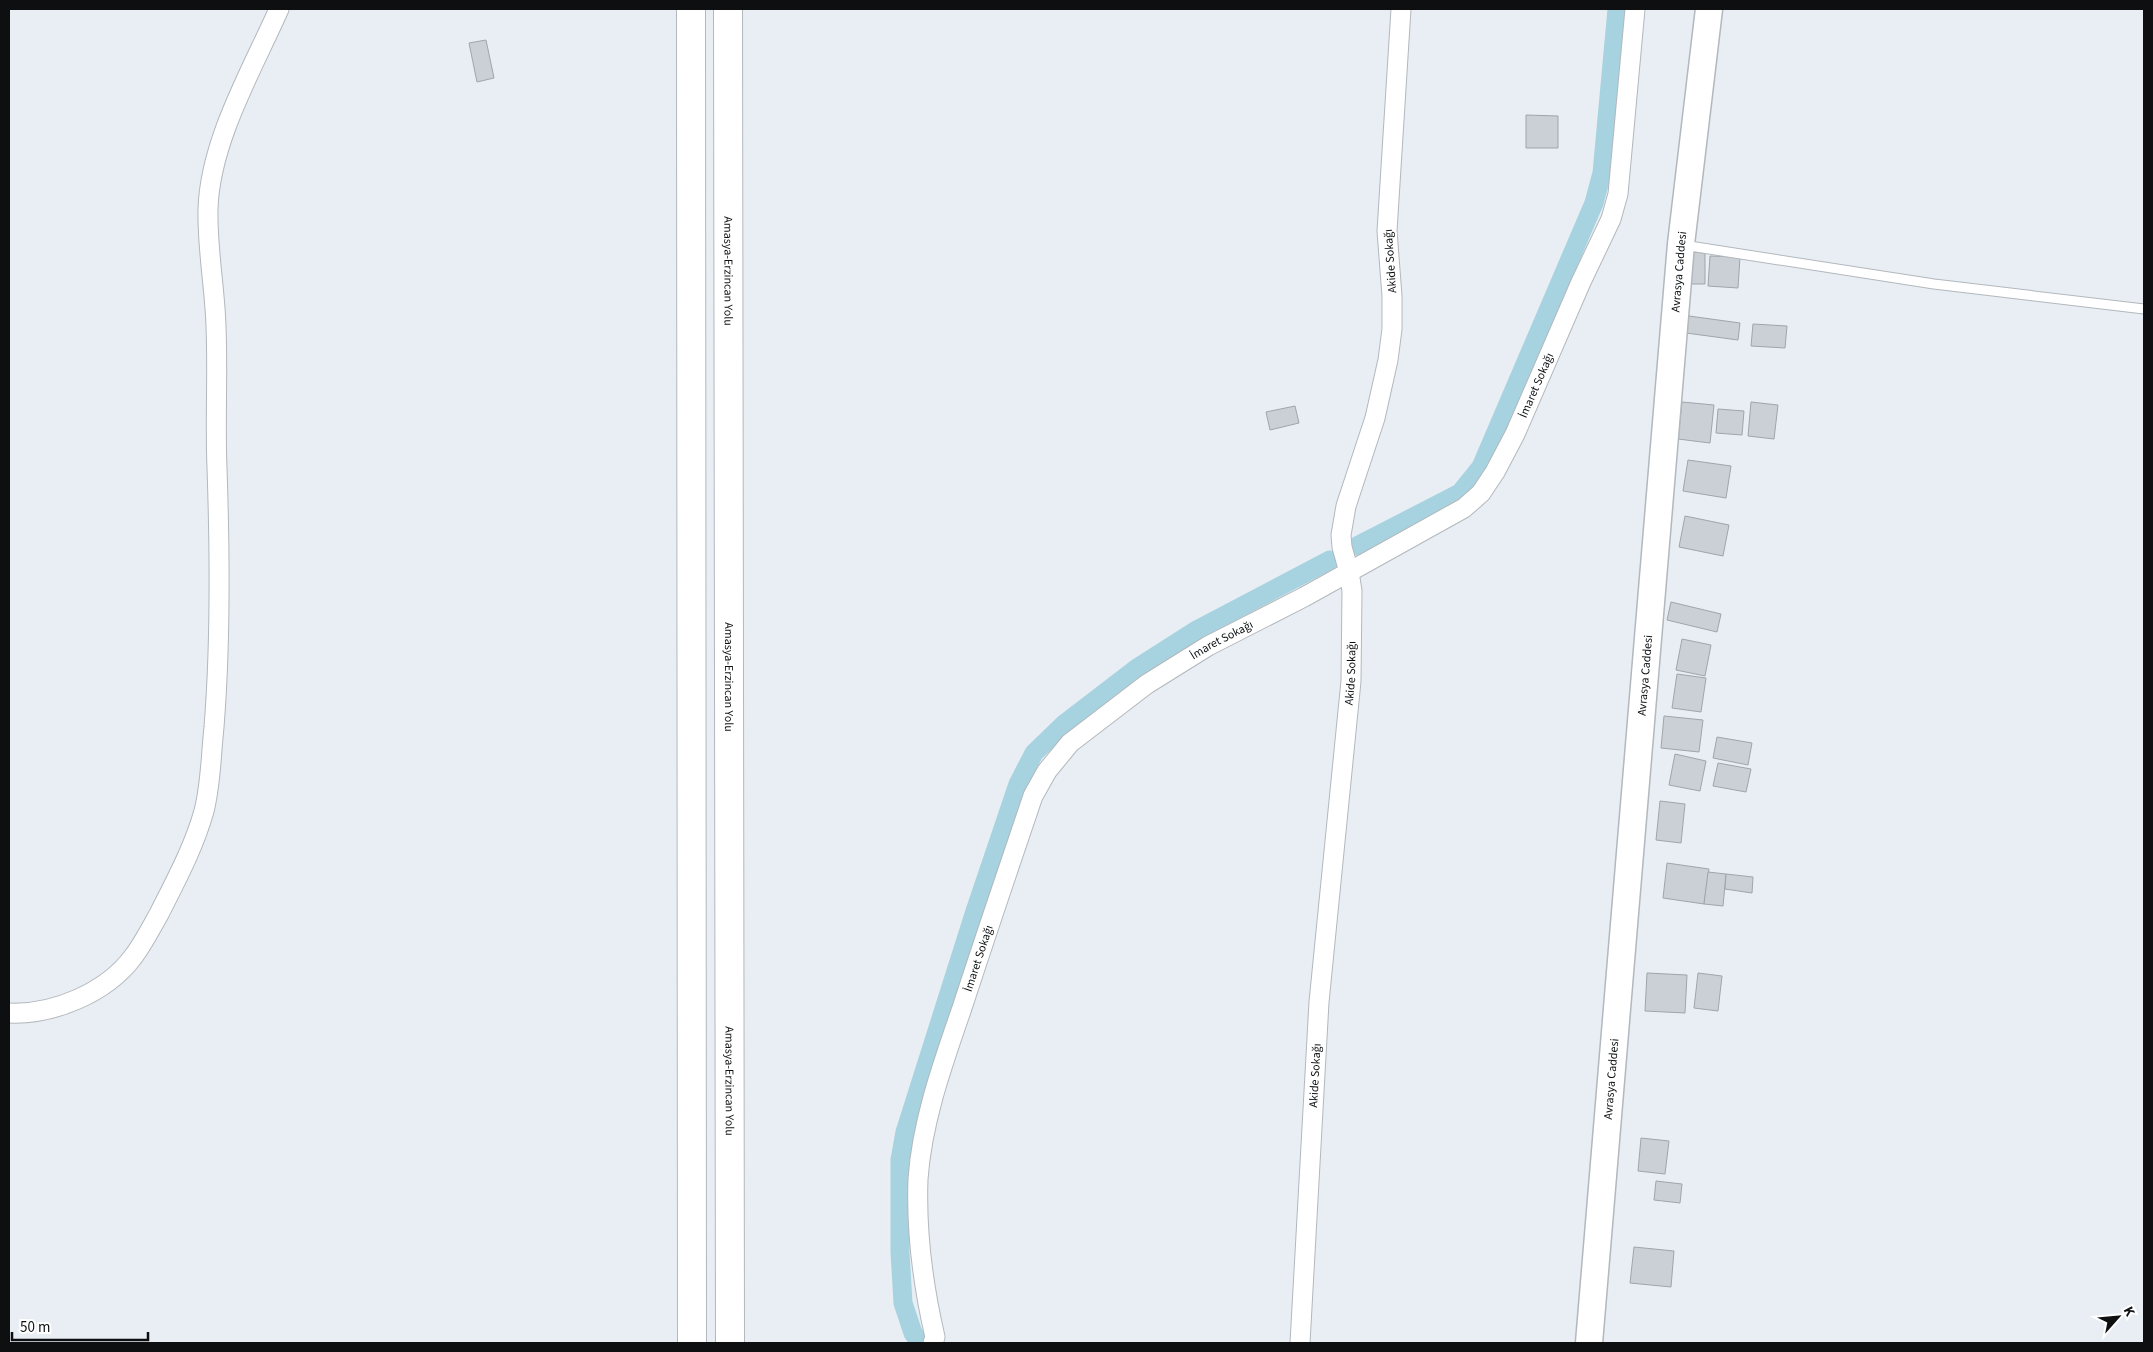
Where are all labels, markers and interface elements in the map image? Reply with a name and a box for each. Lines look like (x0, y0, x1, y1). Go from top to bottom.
street label: Amasya-Erzincan Yolu (719, 216, 736, 326)
street label: Akide Sokağı (1380, 228, 1401, 294)
street label: Avrasya Caddesi (1667, 230, 1691, 313)
street label: İmaret Sokağı (1515, 350, 1558, 421)
street label: İmaret Sokağı (1187, 616, 1256, 664)
street label: Amasya-Erzincan Yolu (720, 622, 737, 732)
street label: Avrasya Caddesi (1634, 634, 1657, 716)
street label: Akide Sokağı (1341, 641, 1360, 706)
street label: İmaret Sokağı (960, 923, 998, 994)
street label: Amasya-Erzincan Yolu (721, 1026, 738, 1136)
street label: Avrasya Caddesi (1600, 1038, 1623, 1120)
street label: Akide Sokağı (1305, 1043, 1326, 1108)
north arrow (2093, 1292, 2143, 1342)
text: K (2118, 1303, 2140, 1320)
scale bar (12, 1310, 149, 1342)
text: 50 m (20, 1317, 50, 1338)

